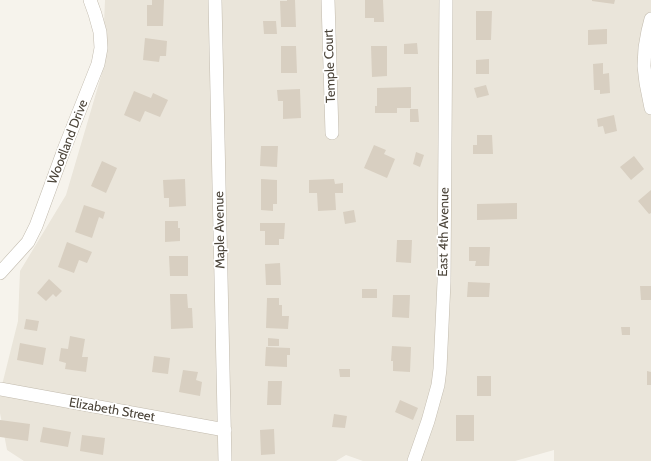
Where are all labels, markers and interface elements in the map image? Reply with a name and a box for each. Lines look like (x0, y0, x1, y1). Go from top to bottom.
street label: Temple Court (321, 29, 339, 103)
street label: Woodland Drive (45, 98, 91, 186)
street label: East 4th Avenue (435, 187, 453, 277)
street label: Maple Avenue (212, 191, 228, 269)
street label: Elizabeth Street (68, 395, 156, 425)

